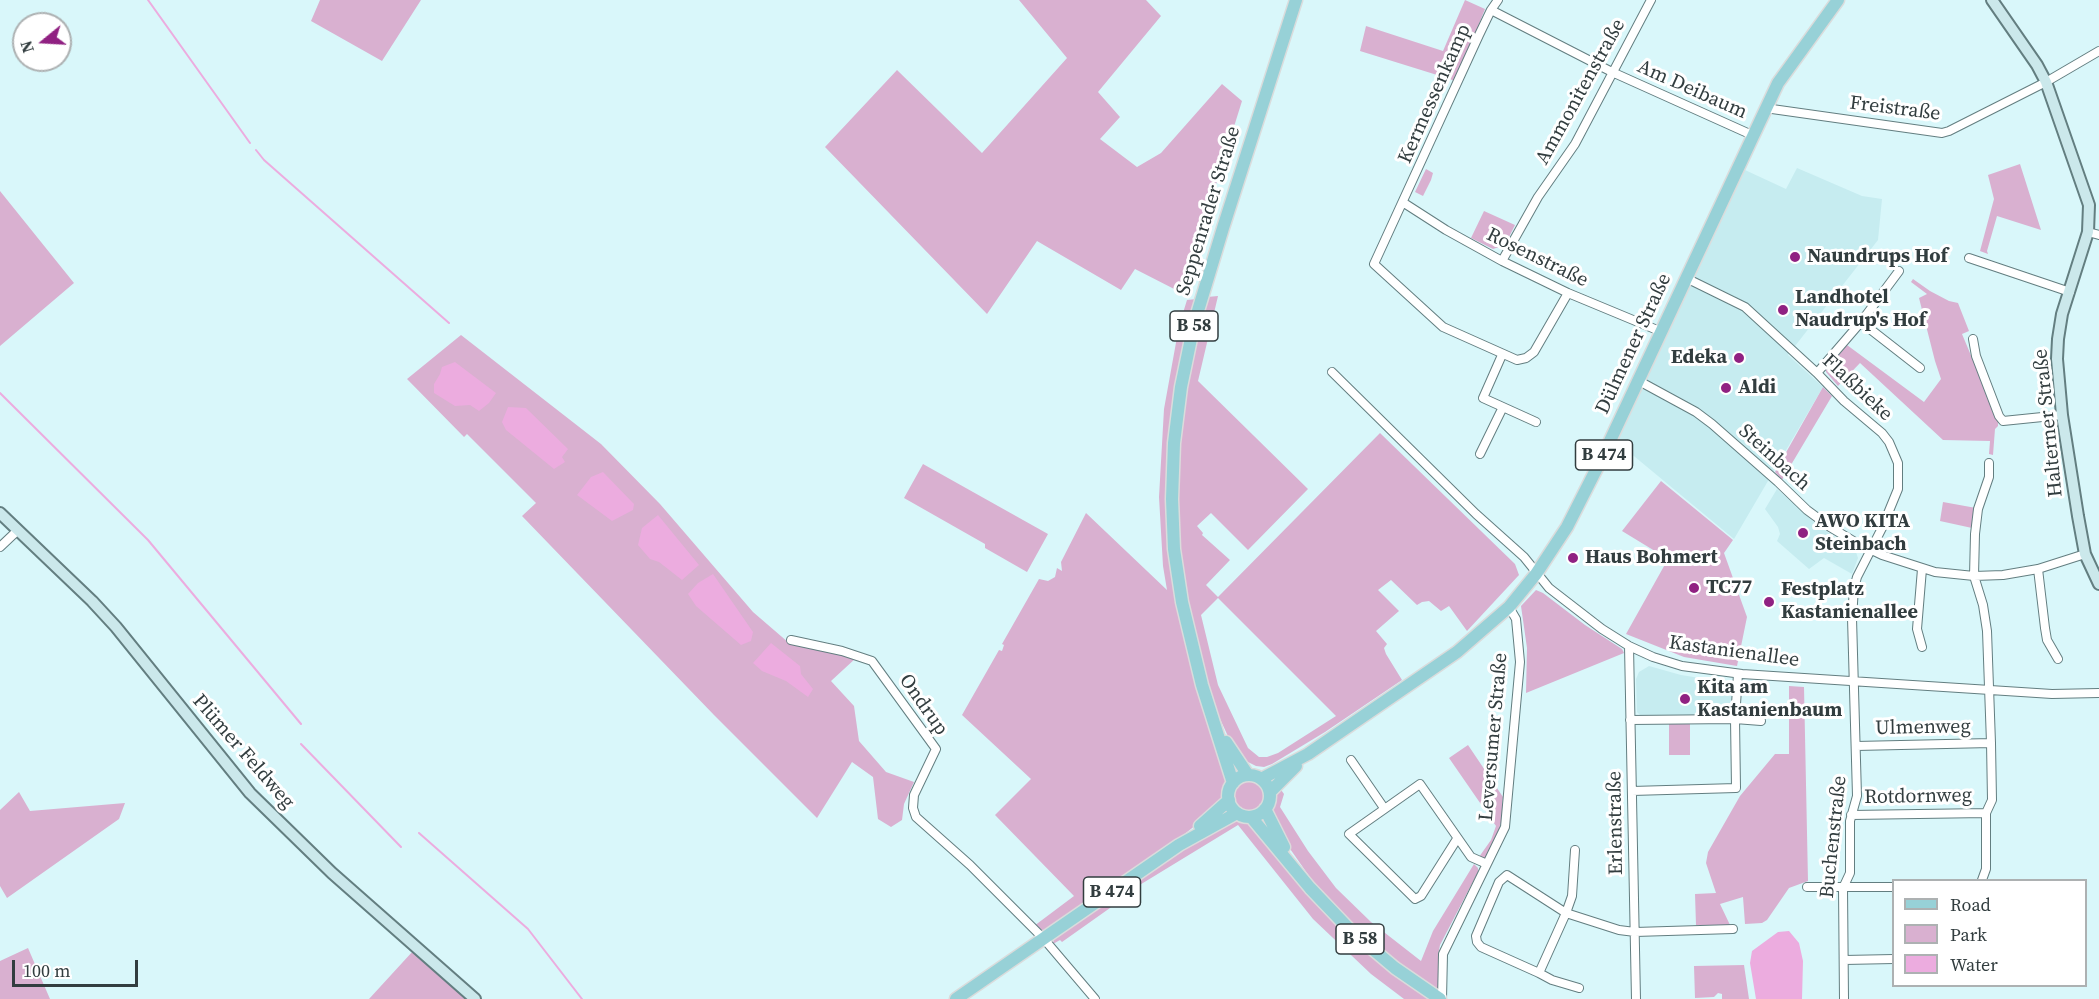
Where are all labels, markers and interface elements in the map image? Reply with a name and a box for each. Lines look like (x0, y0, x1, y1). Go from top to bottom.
north arrow (12, 12, 72, 72)
street label: Ammonitenstraße (1531, 15, 1631, 169)
street label: Kermessenkamp (1394, 21, 1476, 167)
text: N (15, 38, 39, 56)
street label: Am Deibaum (1633, 55, 1751, 125)
street label: Freistraße (1848, 92, 1942, 126)
street label: Seppenrader Straße (1172, 123, 1246, 299)
street label: Rosenstraße (1482, 223, 1592, 293)
place label: Naundrups Hof (1807, 245, 1948, 269)
marker: Naundrups Hof (1788, 250, 1802, 264)
street label: Dülmener Straße (1591, 270, 1677, 418)
place label: Landhotel Naudrup's Hof (1795, 286, 1926, 333)
marker: Landhotel Naudrup's Hof (1776, 303, 1790, 317)
road number: B 58 (1170, 311, 1218, 341)
place label: Edeka (1671, 346, 1727, 370)
street label: Halterner Straße (2029, 348, 2069, 498)
street label: Flaßbieke (1817, 349, 1897, 427)
marker: Edeka (1732, 351, 1746, 365)
place label: Aldi (1738, 376, 1776, 400)
marker: Aldi (1719, 381, 1733, 395)
street label: Steinbach (1733, 420, 1815, 496)
road number: B 474 (1576, 440, 1632, 470)
place label: AWO KITA Steinbach (1815, 510, 1910, 557)
marker: AWO KITA Steinbach (1796, 526, 1810, 540)
place label: Haus Bohmert (1585, 546, 1718, 570)
marker: Haus Bohmert (1566, 551, 1580, 565)
place label: TC77 (1706, 576, 1752, 600)
place label: Festplatz Kastanienallee (1781, 578, 1918, 625)
marker: TC77 (1687, 581, 1701, 595)
marker: Festplatz Kastanienallee (1762, 595, 1776, 609)
street label: Kastanienallee (1667, 631, 1801, 673)
street label: Leversumer Straße (1475, 652, 1513, 822)
street label: Ondrup (893, 670, 953, 740)
place label: Kita am Kastanienbaum (1697, 676, 1842, 723)
street label: Plümer Feldweg (187, 690, 299, 814)
marker: Kita am Kastanienbaum (1678, 692, 1692, 706)
street label: Ulmenweg (1875, 715, 1971, 741)
street label: Erlenstraße (1603, 771, 1629, 875)
street label: Buchenstraße (1816, 775, 1852, 899)
street label: Rotdornweg (1864, 784, 1972, 810)
road number: B 474 (1084, 877, 1140, 907)
legend (1892, 879, 2087, 987)
text: Road (1950, 892, 1991, 917)
text: Park (1950, 922, 1987, 947)
road number: B 58 (1336, 924, 1384, 954)
scale bar (15, 948, 141, 986)
text: Water (1950, 952, 1998, 977)
text: 100 m (23, 958, 70, 983)

